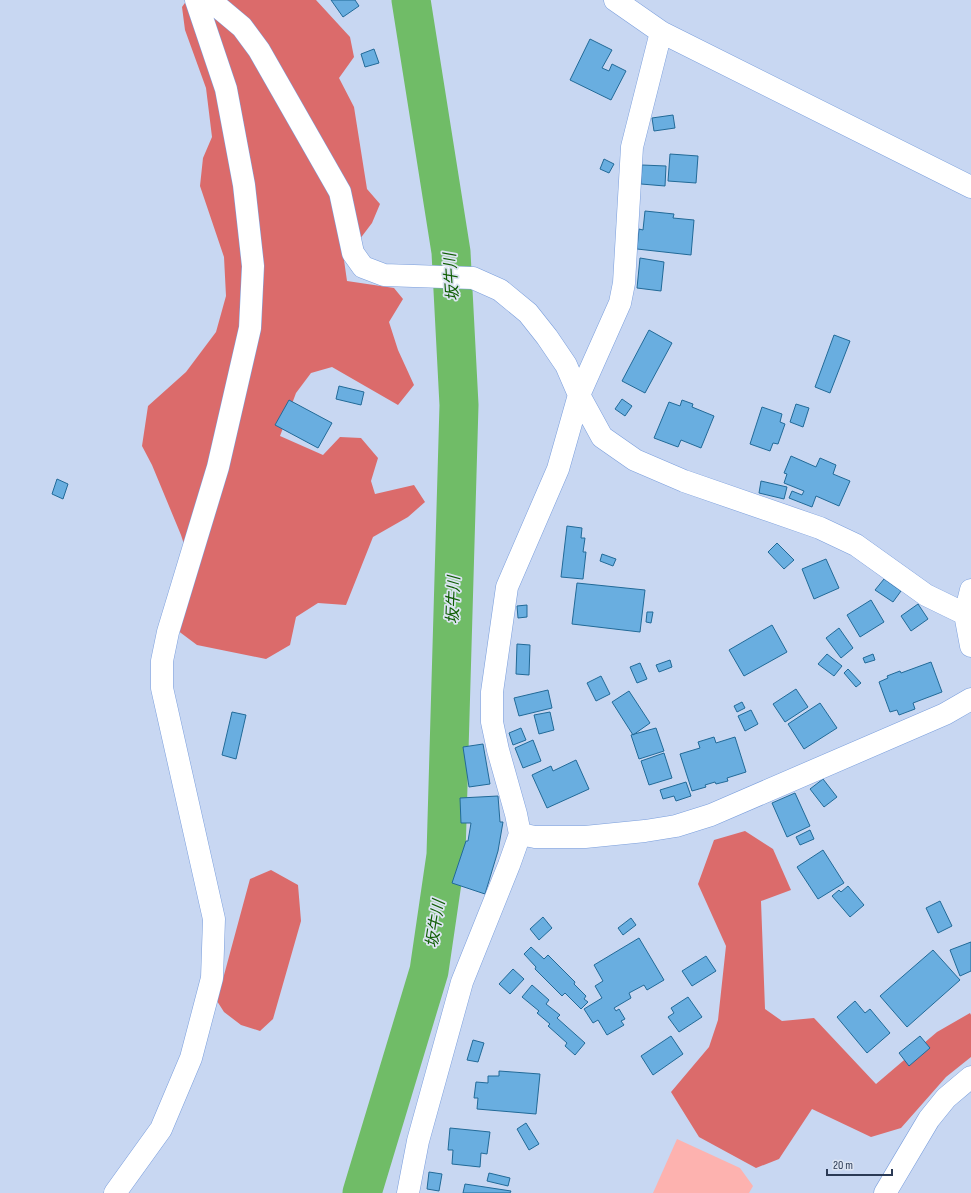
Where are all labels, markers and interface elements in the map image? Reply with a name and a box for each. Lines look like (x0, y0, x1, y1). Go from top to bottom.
water label: 坂牛川 (441, 250, 463, 302)
water label: 坂牛川 (444, 574, 464, 624)
water label: 坂牛川 (423, 897, 449, 949)
scale bar (827, 1151, 892, 1177)
text: 20 m (833, 1158, 853, 1173)

